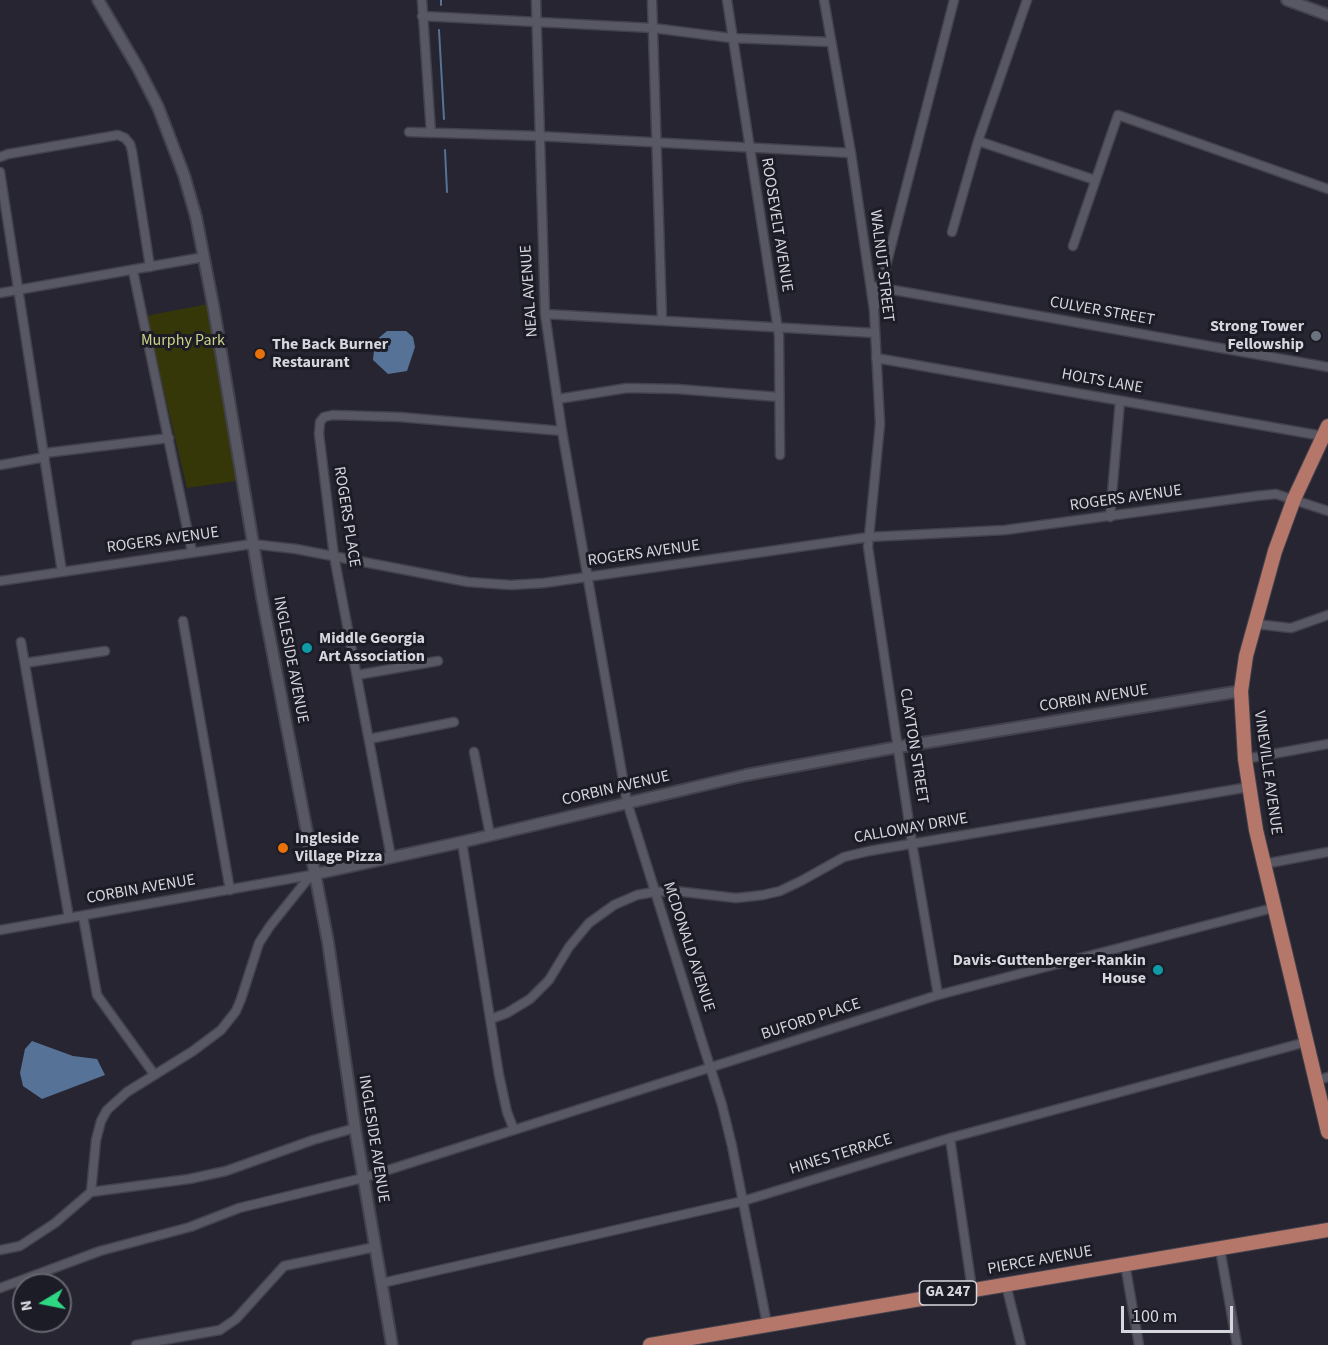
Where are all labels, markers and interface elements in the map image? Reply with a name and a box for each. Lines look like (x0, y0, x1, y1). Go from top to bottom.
street label: ROOSEVELT AVENUE (756, 156, 796, 294)
street label: WALNUT STREET (865, 209, 897, 323)
street label: NEAL AVENUE (517, 244, 543, 338)
street label: CULVER STREET (1048, 293, 1156, 331)
place label: Strong Tower Fellowship (1210, 317, 1304, 355)
marker: Strong Tower Fellowship (1309, 329, 1323, 343)
park label: Murphy Park (141, 331, 225, 351)
place label: The Back Burner Restaurant (272, 335, 388, 373)
marker: The Back Burner Restaurant (253, 347, 267, 361)
street label: HOLTS LANE (1060, 365, 1144, 399)
street label: ROGERS PLACE (329, 465, 363, 569)
street label: ROGERS AVENUE (1069, 482, 1183, 516)
street label: ROGERS AVENUE (106, 524, 220, 558)
street label: ROGERS AVENUE (587, 537, 701, 571)
street label: INGLESIDE AVENUE (268, 595, 312, 725)
place label: Middle Georgia Art Association (319, 629, 425, 667)
marker: Middle Georgia Art Association (300, 641, 314, 655)
street label: CORBIN AVENUE (1038, 681, 1150, 717)
street label: CLAYTON STREET (894, 687, 932, 805)
street label: VINEVILLE AVENUE (1249, 710, 1285, 836)
street label: CORBIN AVENUE (560, 767, 672, 811)
street label: CALLOWAY DRIVE (853, 810, 969, 848)
place label: Ingleside Village Pizza (295, 829, 383, 867)
marker: Ingleside Village Pizza (276, 841, 290, 855)
street label: CORBIN AVENUE (85, 871, 197, 909)
street label: MCDONALD AVENUE (658, 880, 718, 1014)
place label: Davis-Guttenberger-Rankin House (953, 951, 1146, 989)
marker: Davis-Guttenberger-Rankin House (1151, 963, 1165, 977)
street label: BUFORD PLACE (759, 995, 863, 1045)
street label: INGLESIDE AVENUE (353, 1074, 393, 1204)
street label: HINES TERRACE (787, 1130, 895, 1180)
street label: PIERCE AVENUE (986, 1242, 1094, 1280)
north arrow (12, 1273, 72, 1333)
road number: GA 247 (920, 1281, 976, 1305)
scale bar (1124, 1294, 1236, 1332)
text: N (14, 1299, 38, 1313)
text: 100 m (1132, 1304, 1177, 1329)

